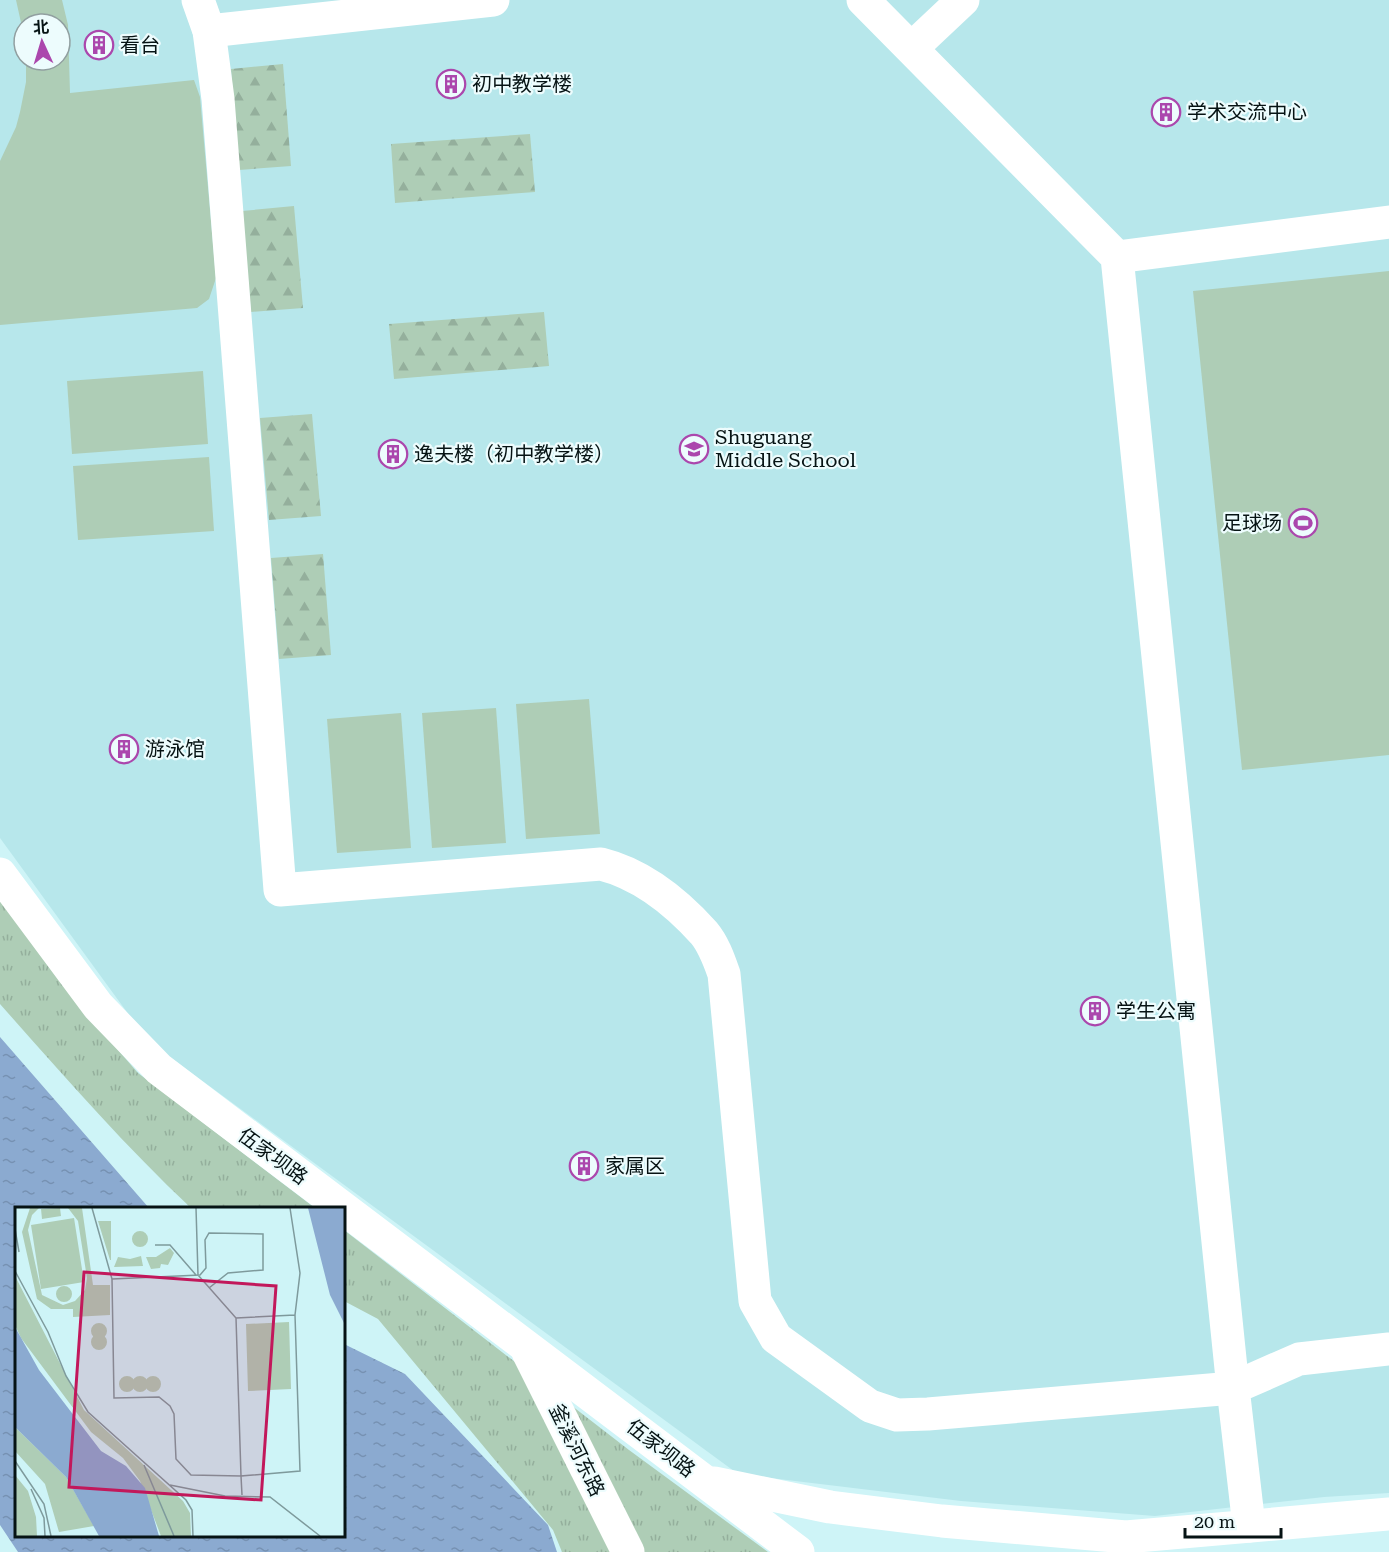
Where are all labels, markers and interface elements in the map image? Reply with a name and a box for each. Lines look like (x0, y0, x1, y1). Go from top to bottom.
north arrow (12, 12, 72, 72)
text: 北 (32, 17, 50, 38)
building icon: 看台 (83, 29, 115, 61)
place label: 看台 (120, 33, 160, 57)
building icon: 初中教学楼 (435, 68, 467, 100)
place label: 初中教学楼 (472, 72, 572, 96)
building icon: 学术交流中心 (1150, 96, 1182, 128)
place label: 学术交流中心 (1187, 100, 1307, 124)
place label: Shuguang Middle School (715, 425, 856, 472)
school or university icon: Shuguang Middle School (678, 433, 710, 465)
building icon: 逸夫楼（初中教学楼） (377, 438, 409, 470)
place label: 逸夫楼（初中教学楼） (414, 442, 614, 466)
sports icon: 足球场 (1287, 507, 1319, 539)
place label: 足球场 (1222, 511, 1282, 535)
building icon: 游泳馆 (108, 733, 140, 765)
place label: 游泳馆 (145, 737, 205, 761)
building icon: 学生公寓 (1079, 995, 1111, 1027)
place label: 学生公寓 (1116, 999, 1196, 1023)
street label: 伍家坝路 (234, 1123, 312, 1189)
building icon: 家属区 (568, 1150, 600, 1182)
place label: 家属区 (605, 1154, 665, 1178)
inset map (15, 1207, 345, 1537)
street label: 釜溪河东路 (544, 1400, 610, 1500)
street label: 伍家坝路 (622, 1414, 700, 1482)
scale bar (1185, 1501, 1281, 1539)
text: 20 m (1194, 1511, 1235, 1532)

